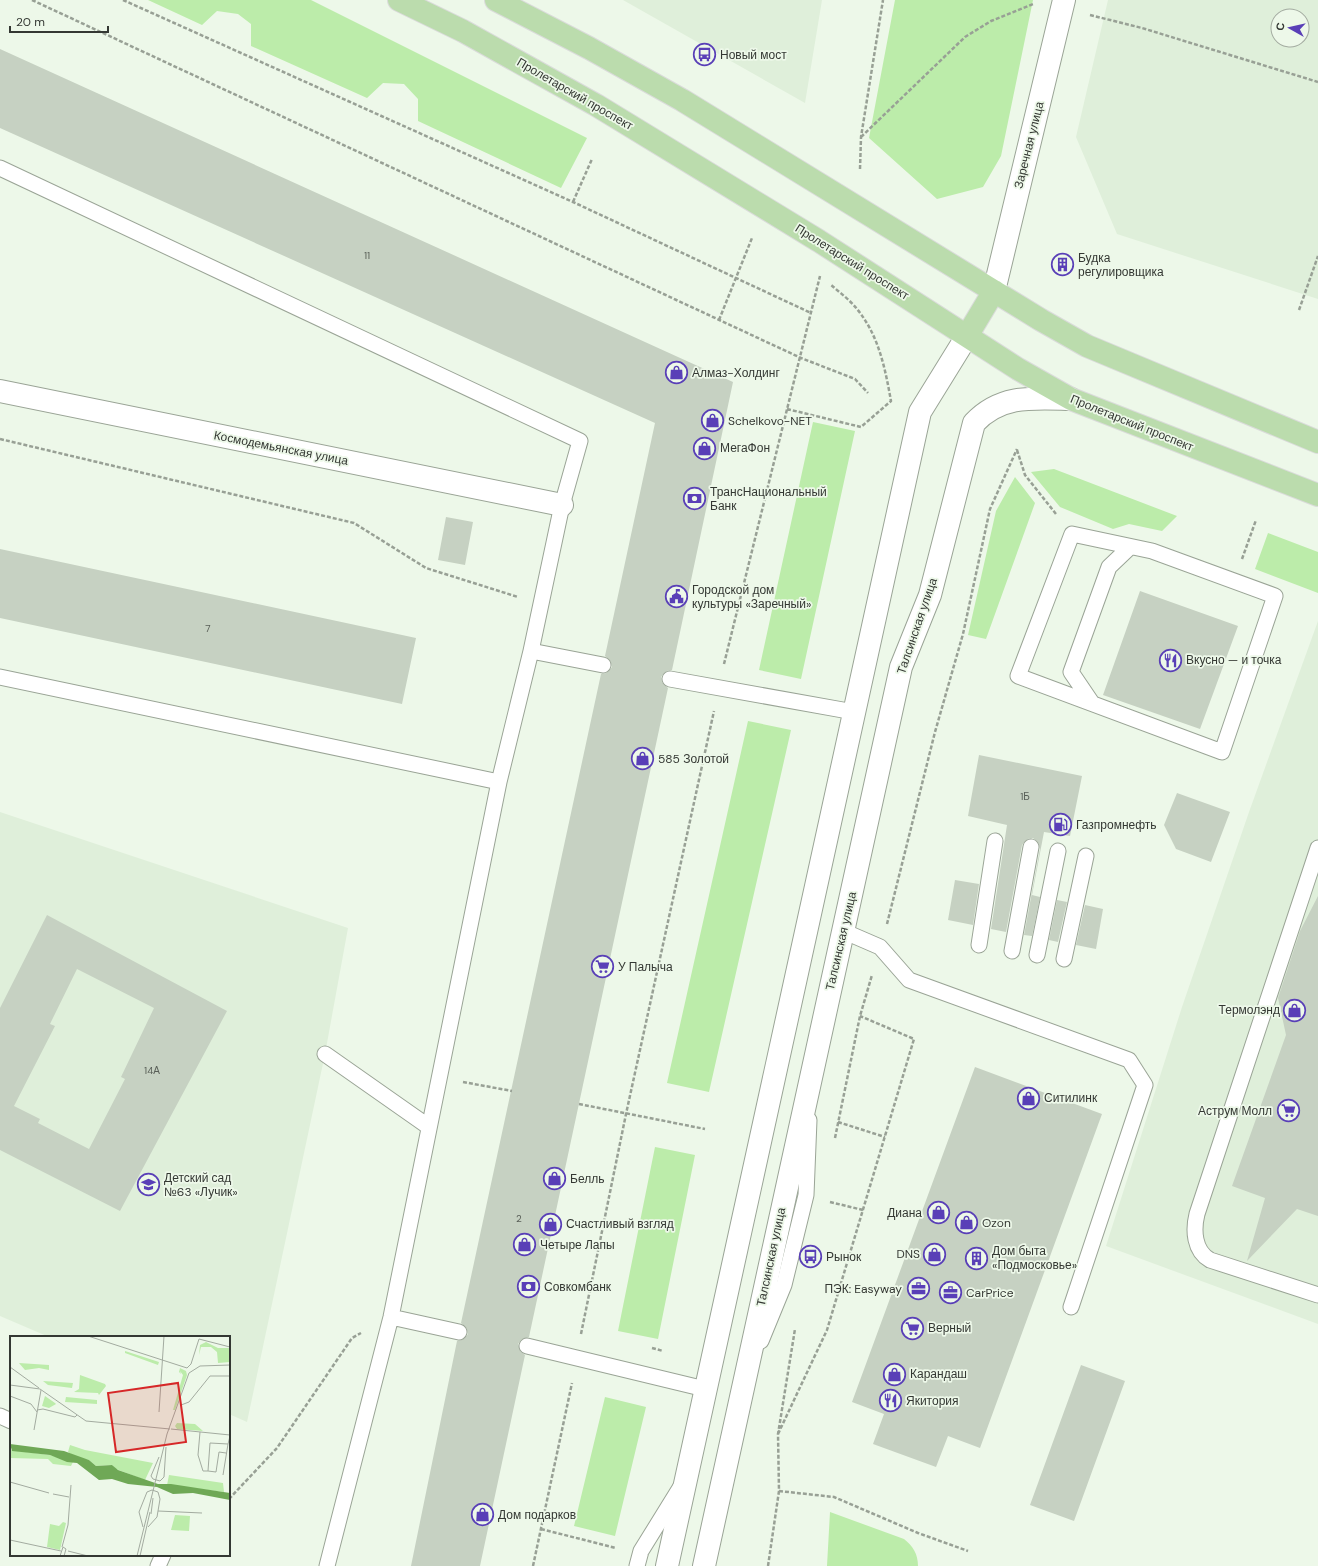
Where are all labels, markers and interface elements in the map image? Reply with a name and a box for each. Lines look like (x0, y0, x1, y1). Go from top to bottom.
scale bar (10, 8, 108, 34)
north arrow (1270, 8, 1310, 48)
text: 20 m (16, 14, 45, 30)
text: С (1273, 22, 1288, 32)
bus stop icon: Новый мост (691, 42, 717, 68)
place label: Новый мост (720, 47, 787, 63)
street label: Пролетарский проспект (514, 54, 636, 134)
street label: Заречная улица (1010, 100, 1048, 190)
street label: Пролетарский проспект (792, 220, 912, 304)
house number: 11 (364, 249, 370, 262)
place label: Будка регулировщика (1078, 250, 1164, 280)
building icon: Будка регулировщика (1049, 252, 1075, 278)
shop icon: Алмаз-Холдинг (664, 360, 690, 386)
place label: Алмаз-Холдинг (692, 365, 780, 381)
street label: Пролетарский проспект (1068, 391, 1196, 455)
shop icon: Schelkovo-NET (699, 408, 725, 434)
place label: Schelkovo-NET (728, 413, 812, 429)
street label: Космодемьянская улица (212, 427, 350, 469)
shop icon: МегаФон (692, 435, 718, 461)
place label: МегаФон (720, 440, 770, 456)
place label: ТрансНациональный Банк (710, 484, 827, 514)
bank icon: ТрансНациональный Банк (682, 486, 708, 512)
street label: Талсинская улица (893, 576, 941, 676)
place label: Городской дом культуры «Заречный» (692, 582, 811, 612)
public building icon: Городской дом культуры «Заречный» (663, 584, 689, 610)
house number: 7 (205, 622, 211, 635)
restaurant icon: Вкусно — и точка (1157, 647, 1183, 673)
place label: Вкусно — и точка (1186, 652, 1282, 668)
shop icon: 585 Золотой (630, 746, 656, 772)
place label: 585 Золотой (658, 751, 729, 767)
house number: 1Б (1020, 790, 1030, 803)
fuel station icon: Газпромнефть (1047, 812, 1073, 838)
place label: Газпромнефть (1076, 817, 1157, 833)
street label: Талсинская улица (822, 890, 860, 992)
supermarket icon: У Палыча (590, 954, 616, 980)
place label: У Палыча (618, 959, 673, 975)
shop icon: Термолэнд (1282, 997, 1308, 1023)
place label: Термолэнд (1219, 1002, 1280, 1018)
house number: 14А (144, 1064, 160, 1077)
shop icon: Ситилинк (1015, 1085, 1041, 1111)
place label: Ситилинк (1044, 1090, 1098, 1106)
supermarket icon: Аструм Молл (1275, 1098, 1301, 1124)
place label: Аструм Молл (1198, 1103, 1272, 1119)
shop icon: Белль (541, 1166, 567, 1192)
place label: Детский сад №63 «Лучик» (164, 1170, 238, 1200)
place label: Белль (570, 1171, 604, 1187)
school or university icon: Детский сад №63 «Лучик» (136, 1172, 162, 1198)
shop icon: Диана (925, 1200, 951, 1226)
place label: Диана (887, 1205, 922, 1221)
street label: Талсинская улица (753, 1206, 789, 1308)
shop icon: Ozon (953, 1210, 979, 1236)
shop icon: Счастливый взгляд (538, 1211, 564, 1237)
house number: 2 (516, 1212, 522, 1225)
place label: Ozon (982, 1215, 1011, 1231)
place label: Счастливый взгляд (566, 1216, 674, 1232)
shop icon: Четыре Лапы (512, 1232, 538, 1258)
place label: Четыре Лапы (540, 1237, 615, 1253)
shop icon: DNS (922, 1241, 948, 1267)
place label: Дом быта «Подмосковье» (992, 1243, 1077, 1273)
bus stop icon: Рынок (798, 1244, 824, 1270)
building icon: Дом быта «Подмосковье» (964, 1245, 990, 1271)
place label: DNS (896, 1246, 920, 1262)
place label: Рынок (826, 1249, 862, 1265)
bank icon: Совкомбанк (516, 1274, 542, 1300)
office icon: ПЭК: Easyway (905, 1276, 931, 1302)
place label: Совкомбанк (544, 1279, 612, 1295)
office icon: CarPrice (938, 1280, 964, 1306)
place label: ПЭК: Easyway (824, 1281, 902, 1297)
place label: CarPrice (966, 1285, 1014, 1301)
supermarket icon: Верный (900, 1315, 926, 1341)
place label: Верный (928, 1320, 971, 1336)
inset map (10, 1336, 230, 1556)
shop icon: Карандаш (882, 1361, 908, 1387)
place label: Карандаш (910, 1366, 967, 1382)
restaurant icon: Якитория (878, 1388, 904, 1414)
place label: Якитория (906, 1393, 959, 1409)
shop icon: Дом подарков (469, 1502, 495, 1528)
place label: Дом подарков (498, 1507, 576, 1523)

